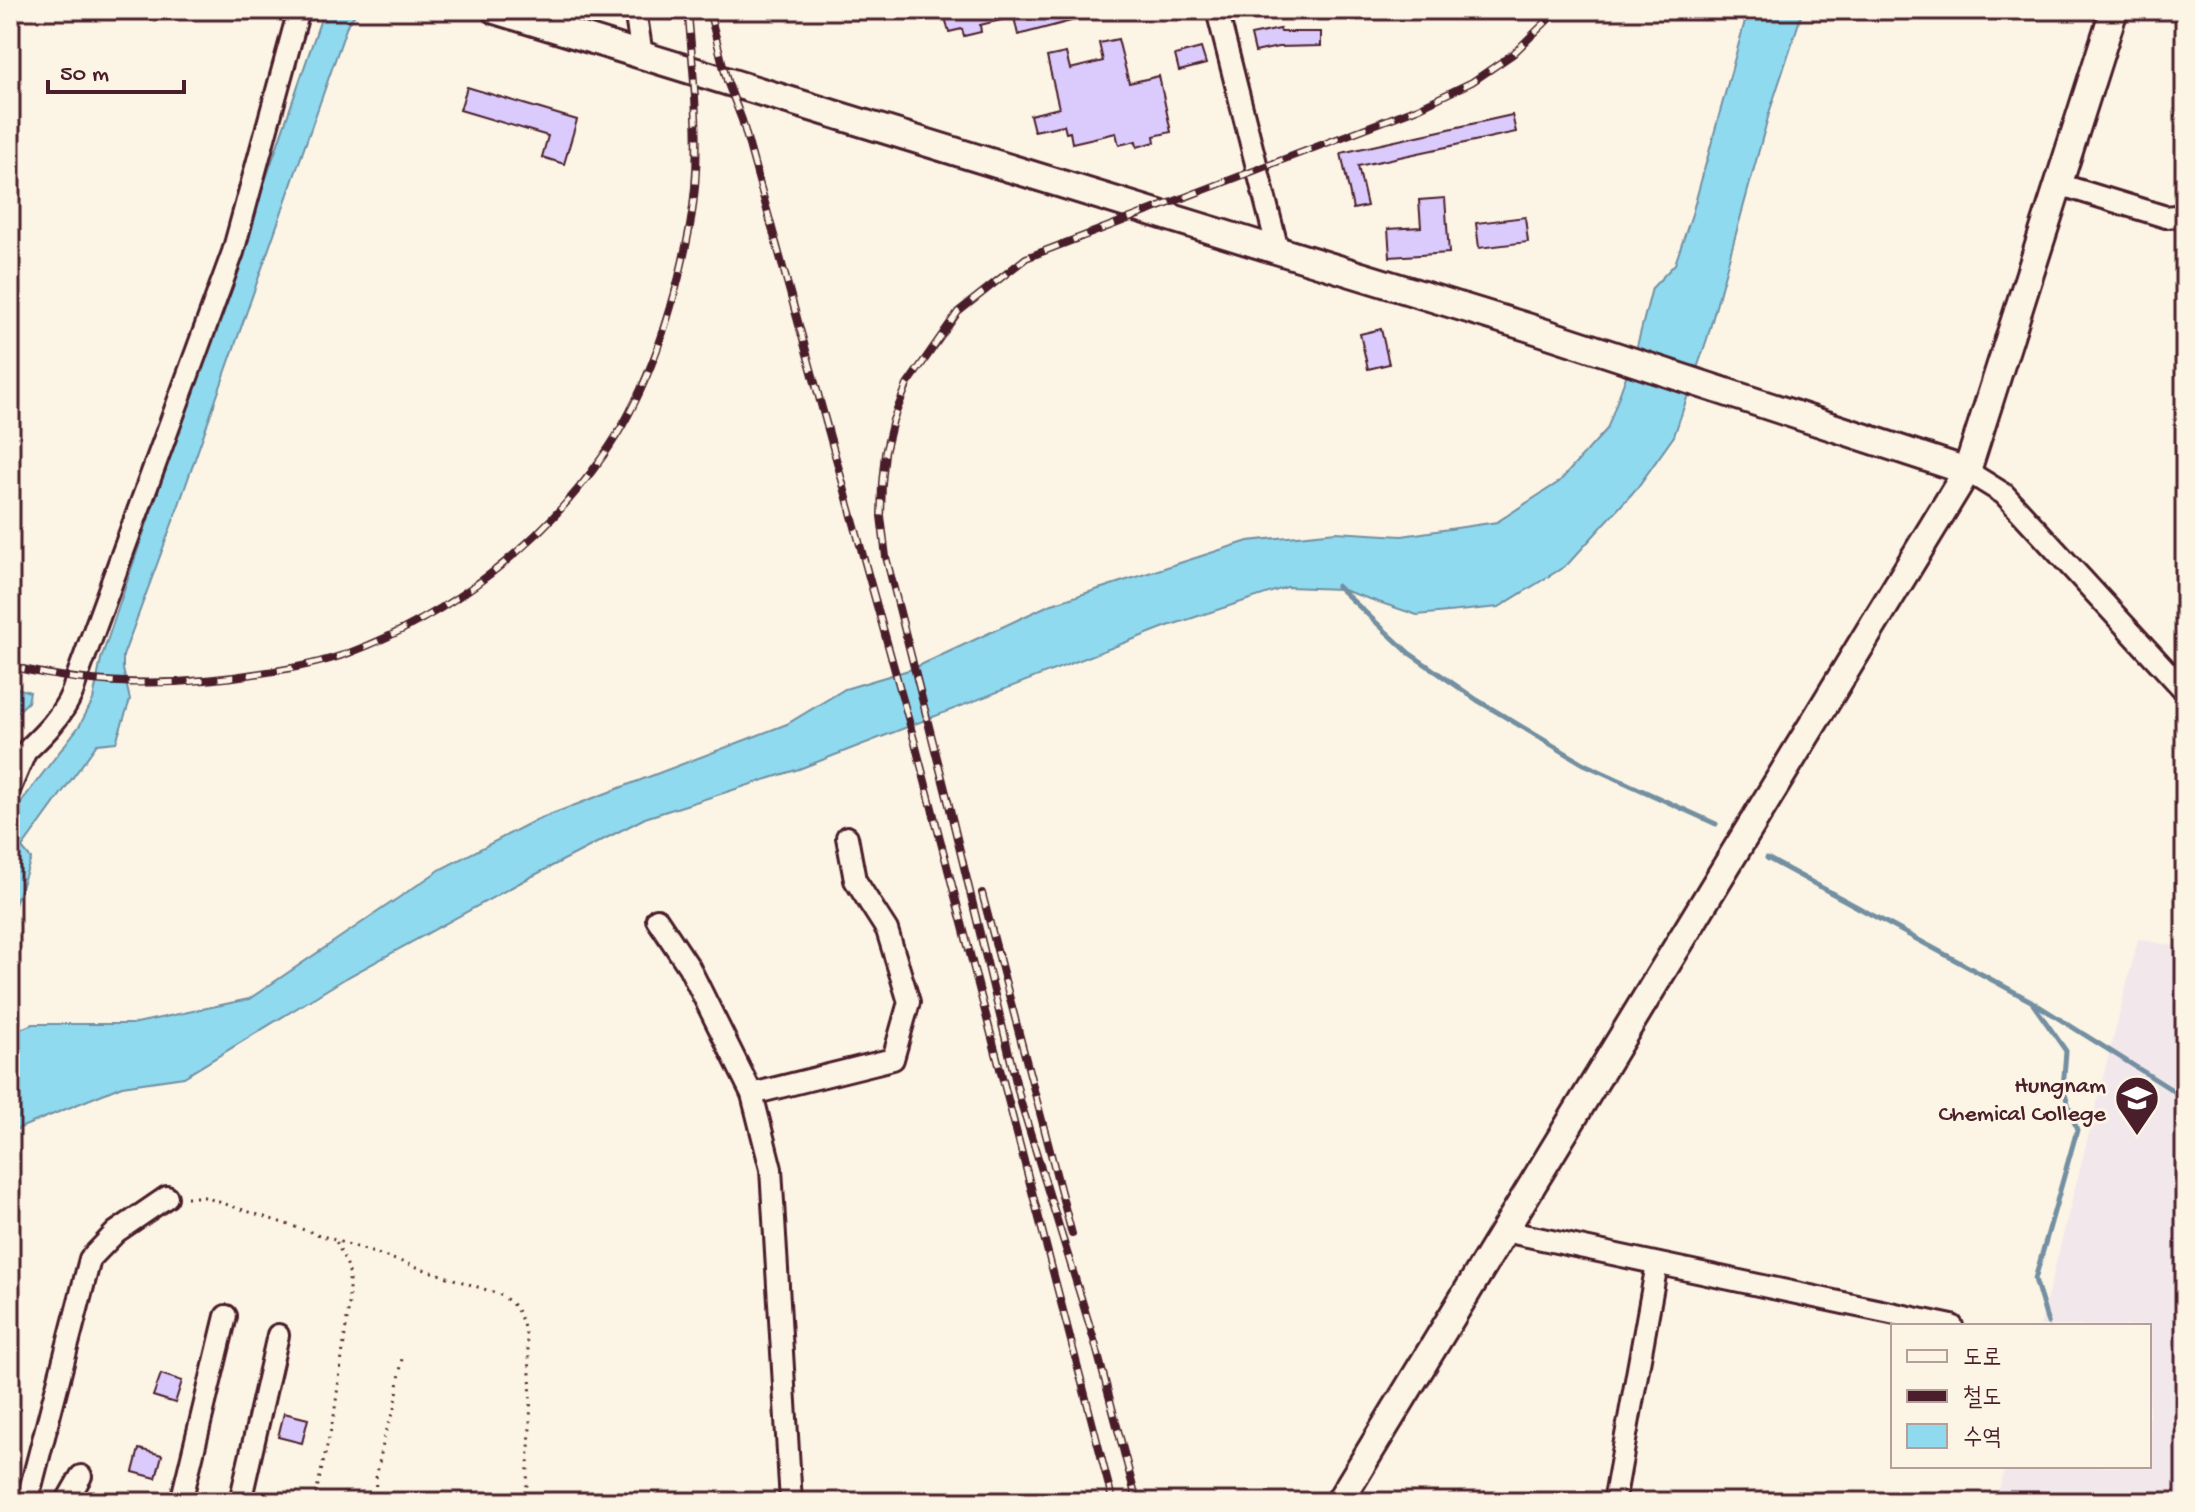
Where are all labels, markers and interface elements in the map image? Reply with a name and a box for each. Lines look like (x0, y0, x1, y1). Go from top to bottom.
scale bar (48, 44, 184, 94)
text: 50 m (60, 61, 109, 90)
place label: Hungnam Chemical College (1939, 1073, 2107, 1130)
school or university icon: Hungnam Chemical College (2113, 1074, 2161, 1137)
legend (1891, 1324, 2151, 1468)
text: 도로 (1963, 1345, 2002, 1374)
text: 철도 (1963, 1385, 2002, 1414)
text: 수역 (1963, 1425, 2002, 1454)

